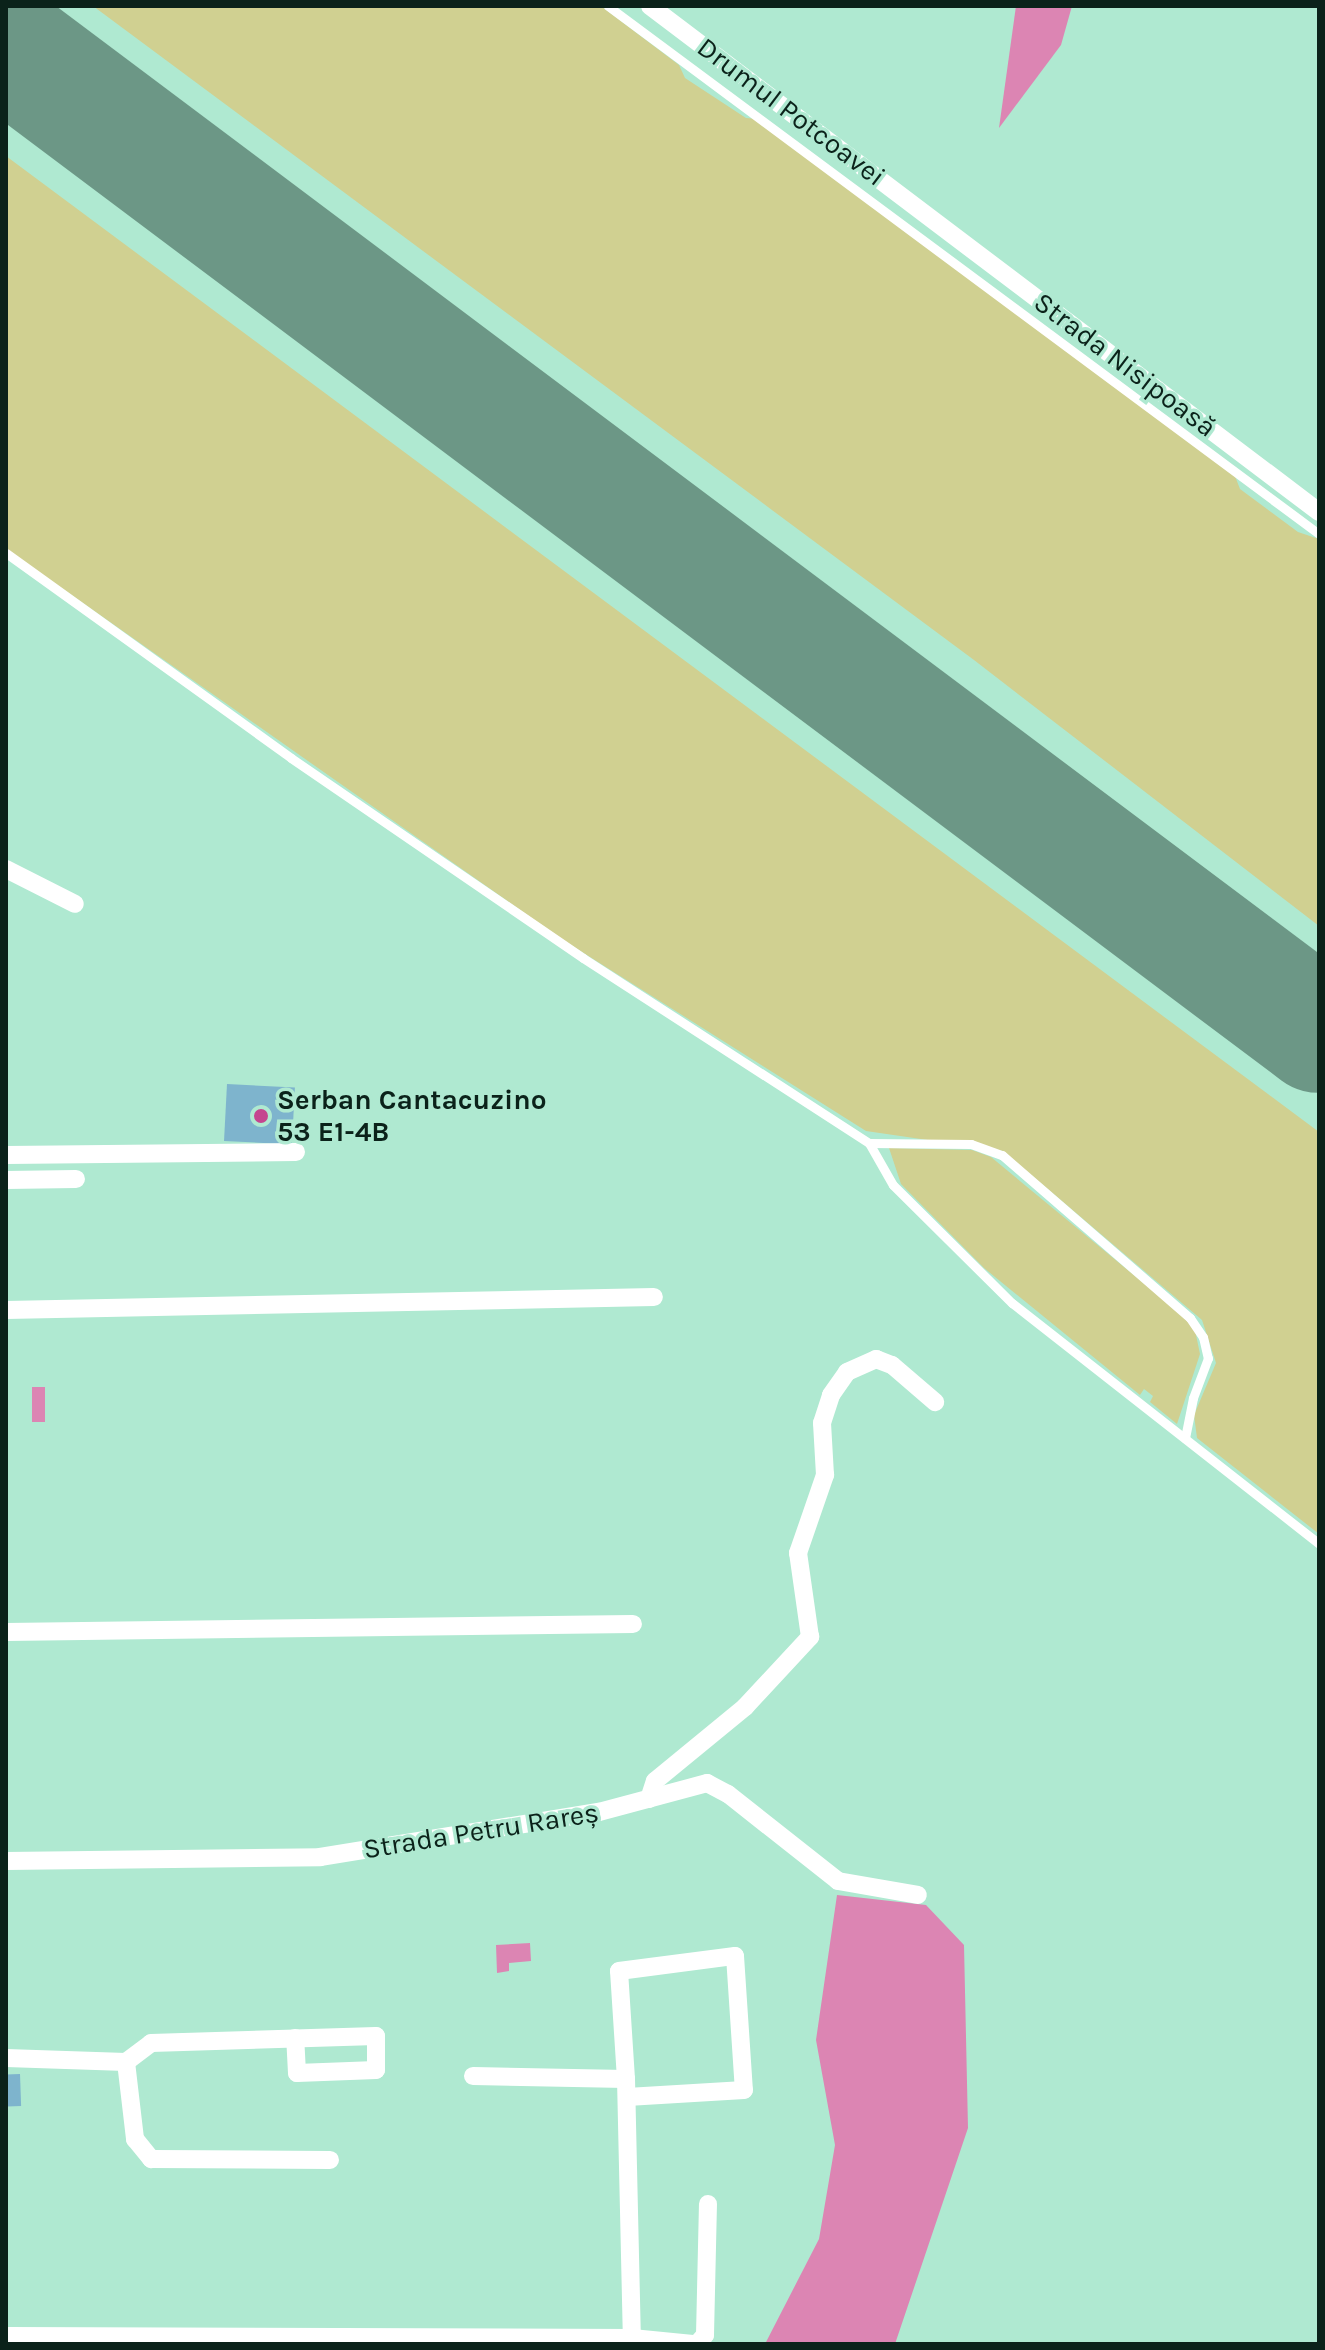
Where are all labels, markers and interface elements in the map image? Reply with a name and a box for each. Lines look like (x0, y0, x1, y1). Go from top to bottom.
street label: Drumul Potcoavei (690, 30, 892, 194)
street label: Strada Nisipoasă (1027, 286, 1223, 444)
place label: Serban Cantacuzino 53 E1-4B (277, 1083, 546, 1149)
marker: Serban Cantacuzino 53 E1-4B (252, 1107, 270, 1125)
street label: Strada Petru Rareș (361, 1796, 601, 1866)

